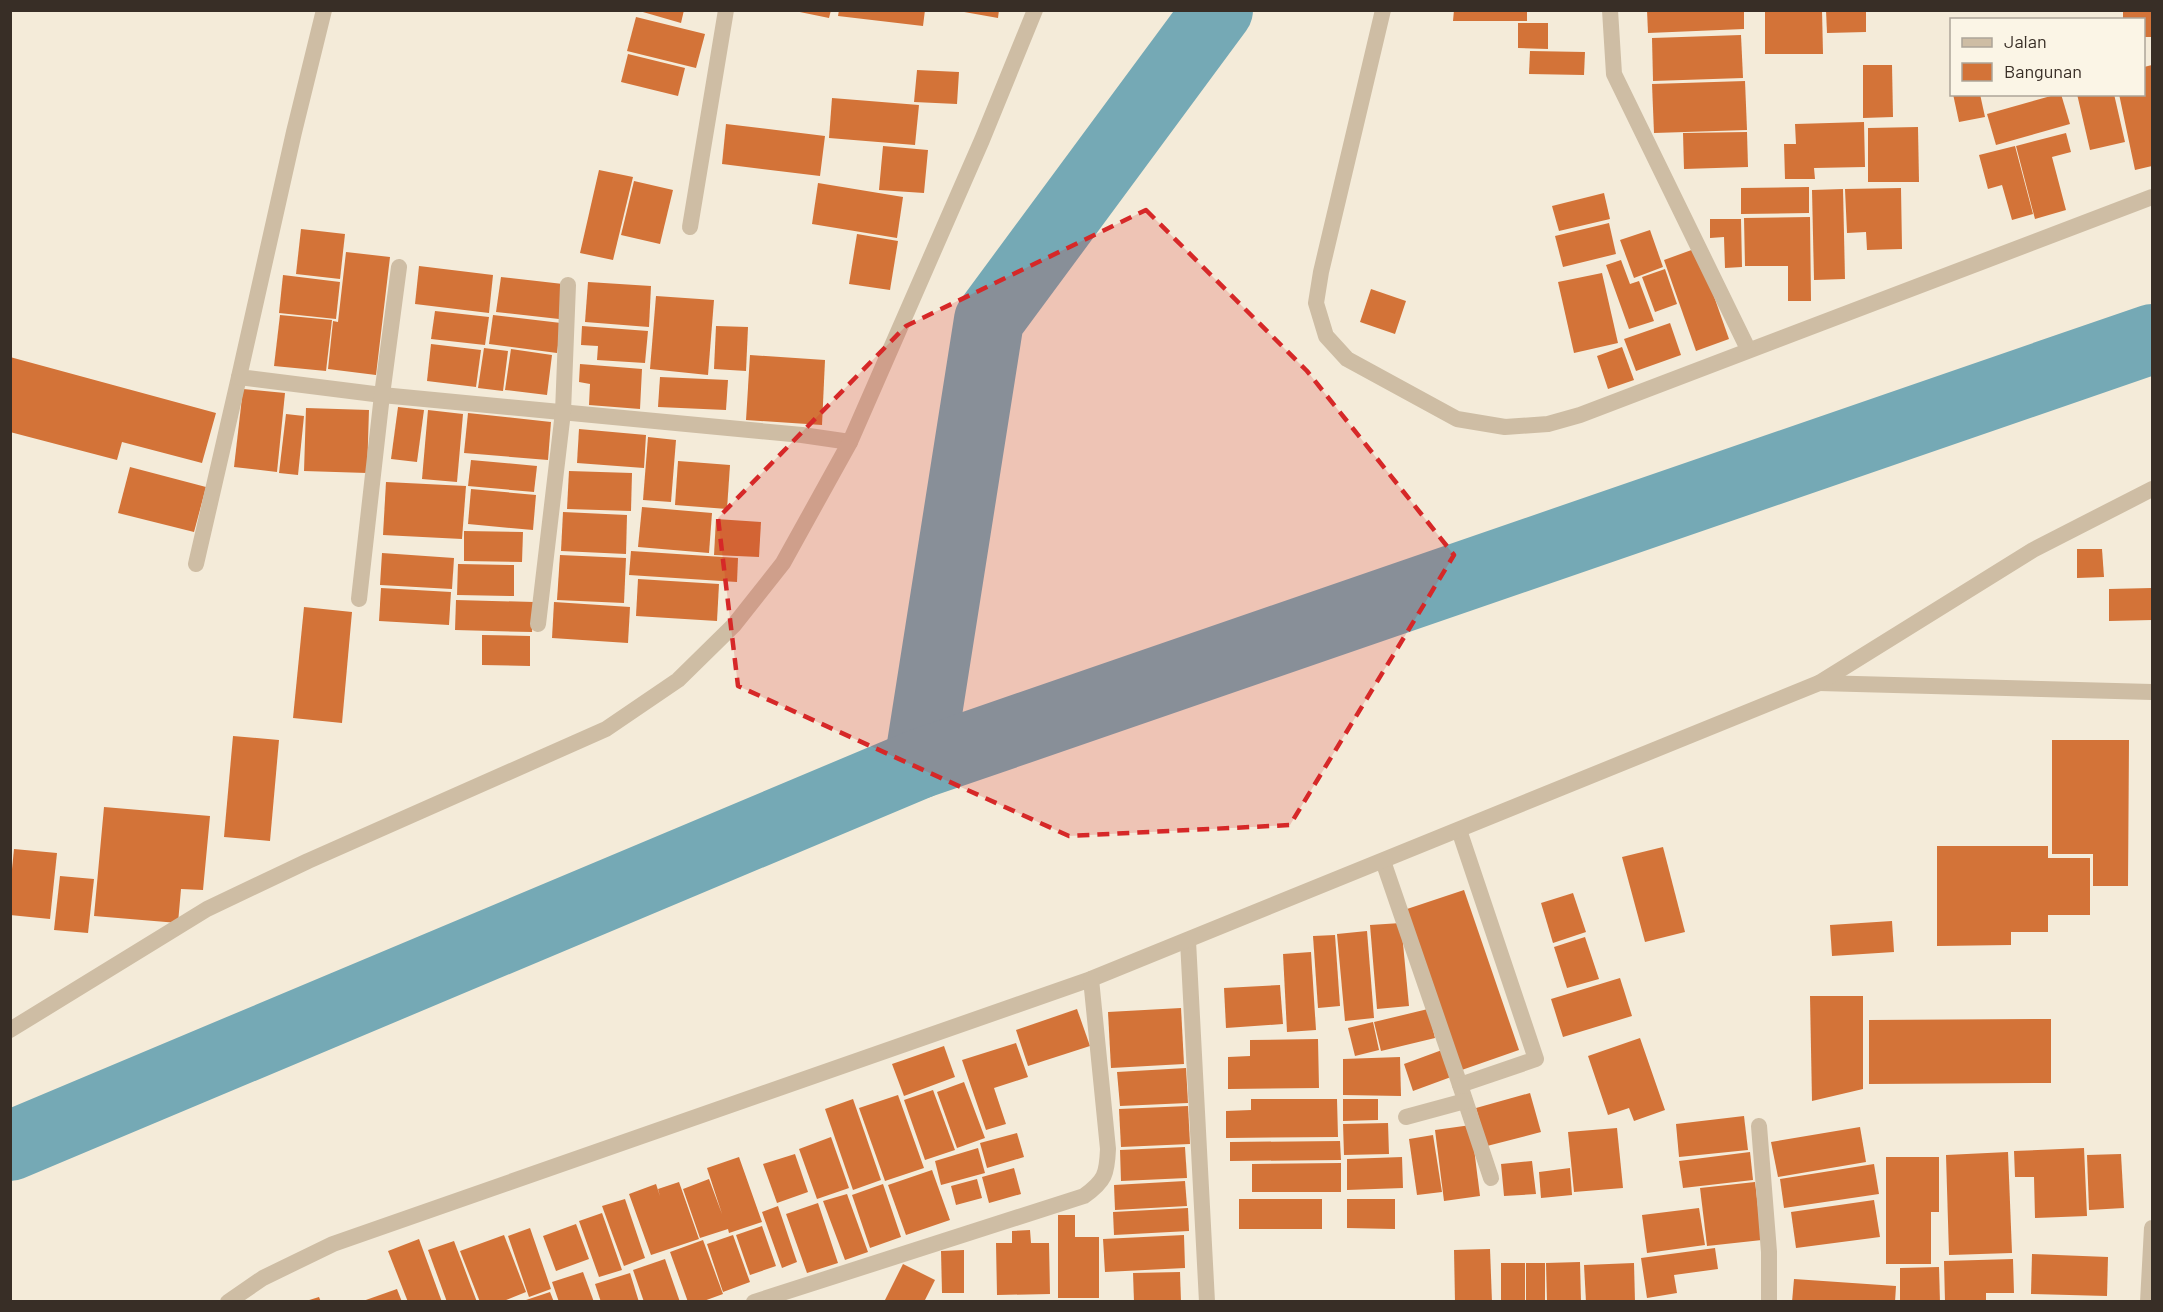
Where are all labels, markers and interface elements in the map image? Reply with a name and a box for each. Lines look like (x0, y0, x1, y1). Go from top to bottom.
legend (1950, 18, 2145, 96)
text: Jalan (2004, 30, 2047, 52)
text: Bangunan (2004, 60, 2082, 82)

